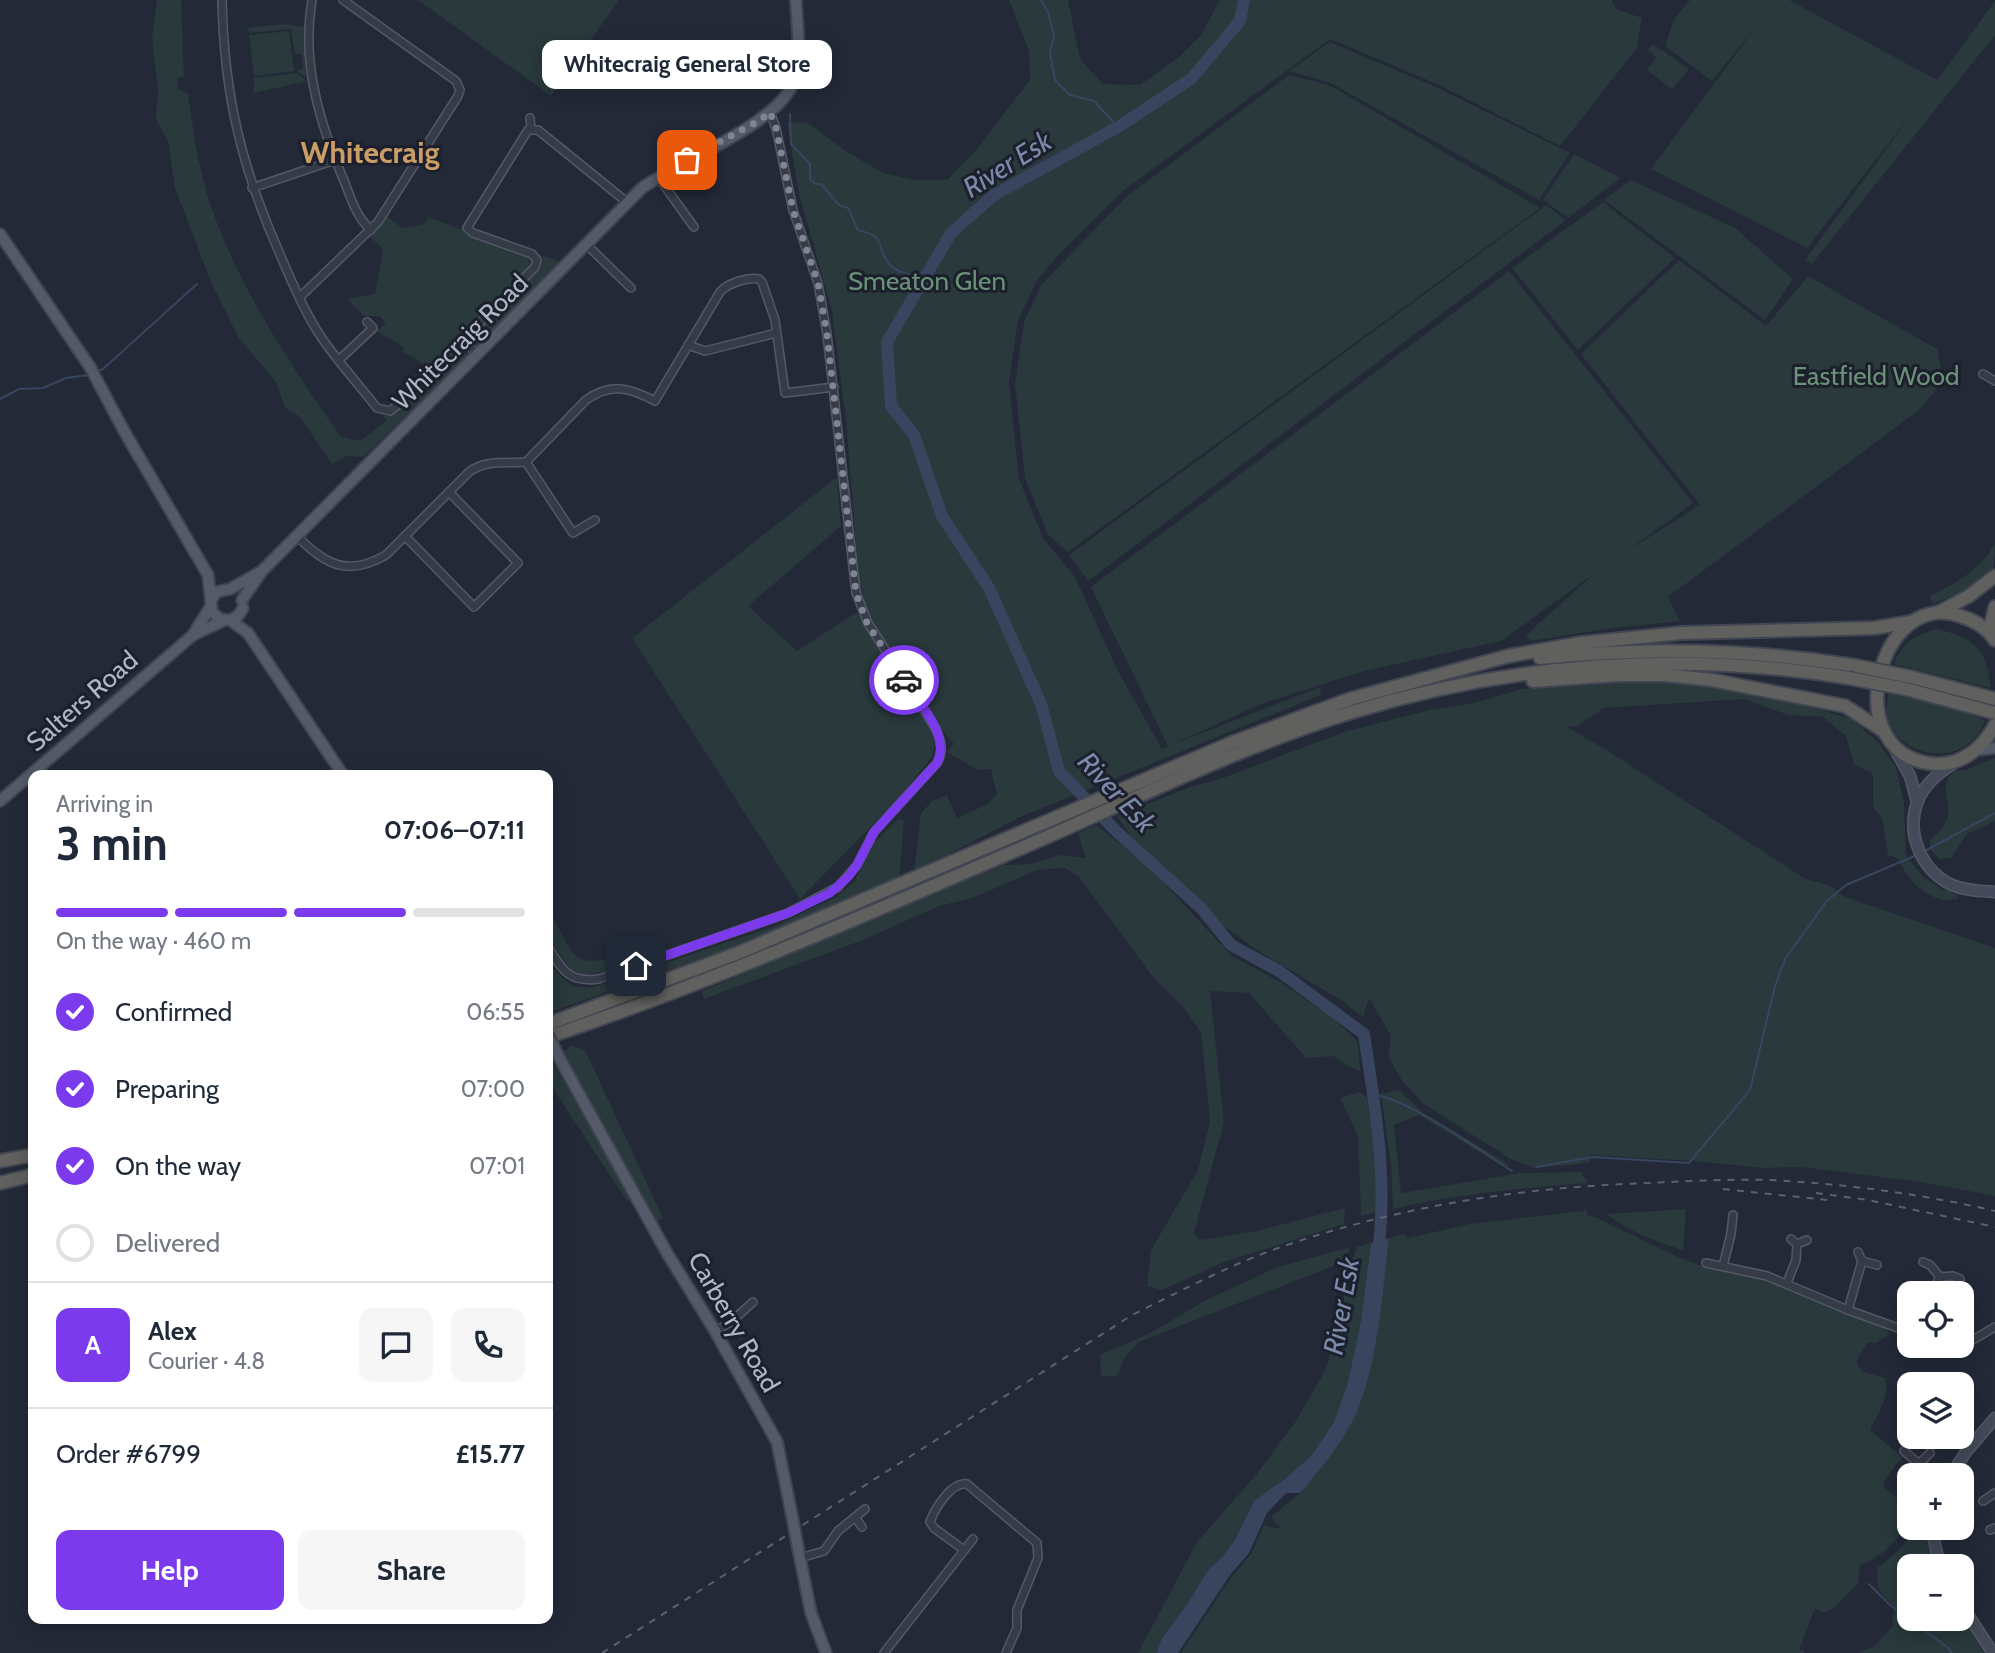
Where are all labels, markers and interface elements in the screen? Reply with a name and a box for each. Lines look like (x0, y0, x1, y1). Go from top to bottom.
callout: Whitecraig General Store (542, 41, 832, 90)
text: Whitecraig General Store (564, 50, 810, 78)
water label: River Esk (956, 123, 1058, 204)
pin (657, 130, 717, 190)
district label: Whitecraig (301, 134, 439, 171)
icon: bag (668, 141, 706, 179)
park label: Smeaton Glen (848, 265, 1006, 297)
street label: Whitecraig Road (385, 267, 535, 417)
park label: Eastfield Wood (1793, 360, 1959, 392)
street label: Salters Road (20, 644, 144, 758)
courier (869, 645, 939, 715)
icon: car (885, 661, 923, 699)
water label: River Esk (1071, 745, 1164, 840)
text: Arriving in (56, 790, 153, 818)
text: 07:06–07:11 (384, 814, 525, 846)
text: 3 min (56, 816, 168, 872)
text: On the way · 460 m (56, 927, 251, 955)
pin (606, 936, 666, 996)
icon: home (617, 947, 655, 985)
icon: check (56, 993, 94, 1031)
text: Confirmed (115, 996, 232, 1028)
text: 06:55 (466, 998, 525, 1026)
icon: check (56, 1070, 94, 1108)
text: Preparing (115, 1073, 219, 1105)
text: 07:00 (461, 1075, 525, 1103)
icon: check (56, 1147, 94, 1185)
text: On the way (115, 1150, 241, 1182)
text: 07:01 (469, 1152, 525, 1180)
text: Delivered (115, 1227, 220, 1259)
street label: Carberry Road (681, 1246, 787, 1398)
water label: River Esk (1316, 1254, 1366, 1357)
map controls (1897, 1281, 1974, 1631)
button: locate (1897, 1281, 1974, 1358)
button: chat (359, 1308, 433, 1382)
button: phone (451, 1308, 525, 1382)
text: Alex (148, 1315, 197, 1347)
text: A (85, 1329, 101, 1361)
text: Courier · 4.8 (148, 1347, 265, 1375)
button: layers (1897, 1372, 1974, 1449)
text: Order #6799 (56, 1438, 201, 1470)
text: £15.77 (456, 1438, 525, 1470)
button: + (1897, 1463, 1974, 1540)
button: Help (56, 1530, 284, 1610)
button: Share (298, 1530, 525, 1610)
button: − (1897, 1554, 1974, 1631)

